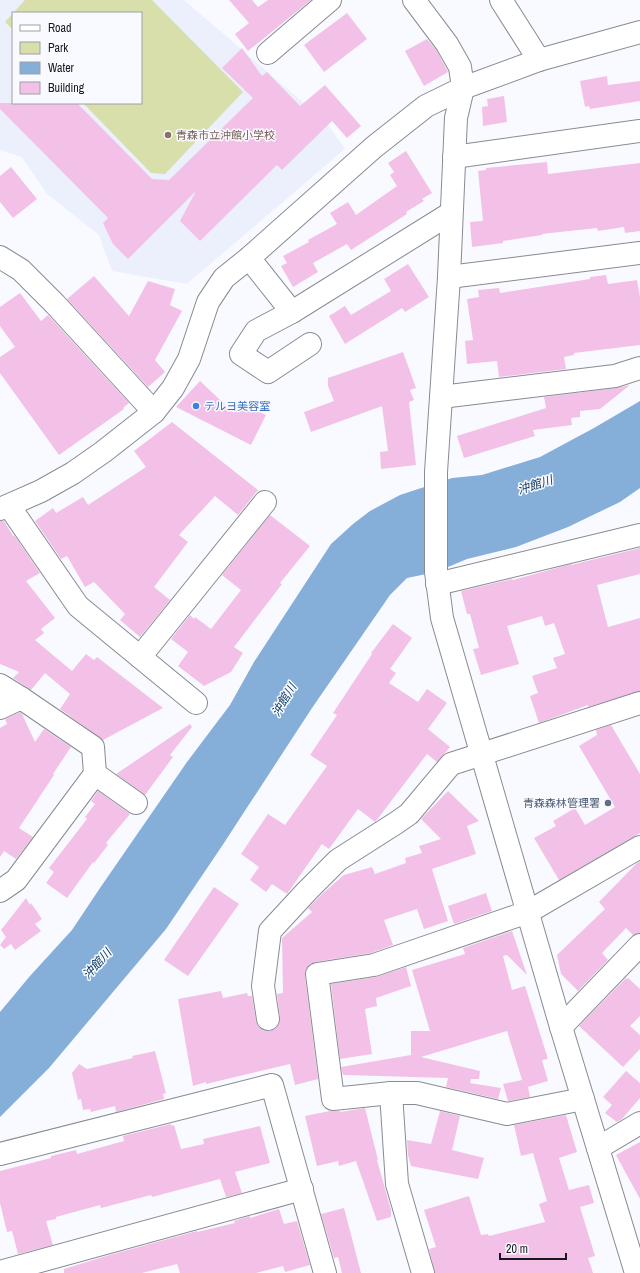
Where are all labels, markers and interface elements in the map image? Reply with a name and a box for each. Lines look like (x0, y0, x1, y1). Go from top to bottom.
legend (12, 12, 142, 104)
text: Road (48, 20, 72, 36)
text: Park (48, 40, 68, 56)
text: Water (48, 60, 75, 76)
text: Building (48, 80, 85, 96)
place label: 青森市立沖館小学校 (176, 128, 275, 142)
marker: 青森市立沖館小学校 (163, 130, 173, 140)
place label: テルヨ美容室 (204, 399, 270, 413)
marker: テルヨ美容室 (191, 401, 201, 411)
water label: 沖館川 (515, 471, 556, 498)
water label: 沖館川 (268, 679, 301, 720)
place label: 青森森林管理署 (523, 796, 600, 810)
marker: 青森森林管理署 (603, 798, 613, 808)
water label: 沖館川 (79, 944, 116, 983)
scale bar (500, 1235, 566, 1261)
text: 20 m (506, 1241, 528, 1257)

